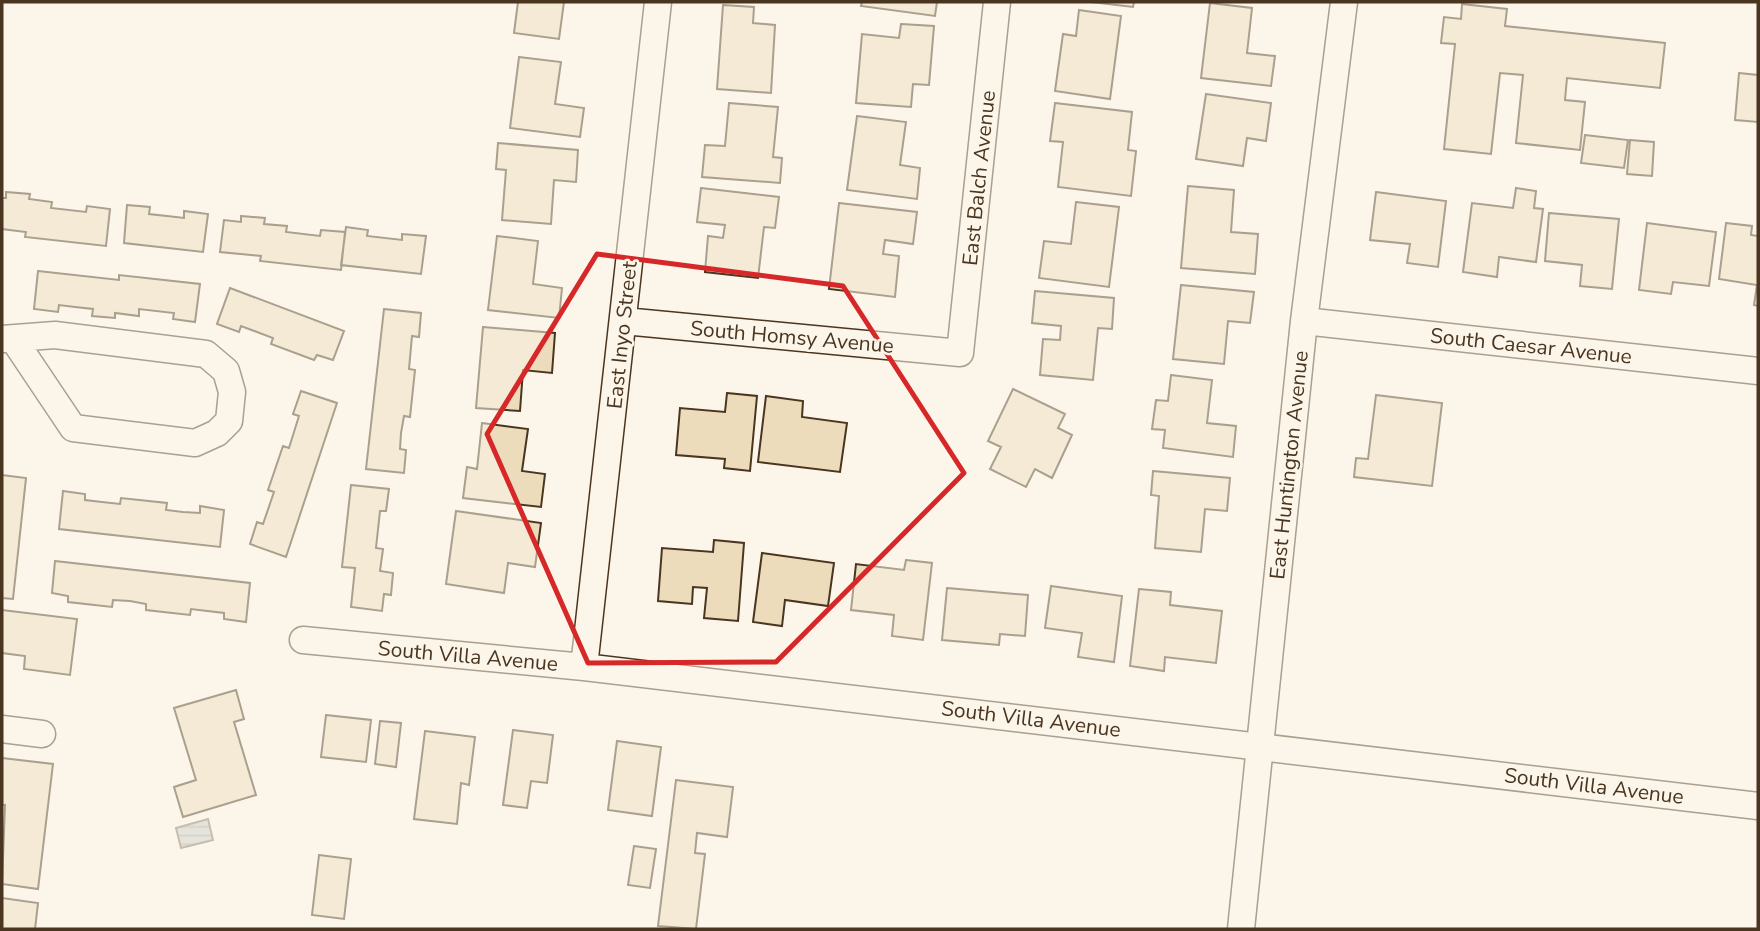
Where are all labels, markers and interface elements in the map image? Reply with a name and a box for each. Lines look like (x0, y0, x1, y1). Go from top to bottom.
street label: East Balch Avenue (956, 89, 1002, 267)
street label: East Inyo Street (600, 259, 644, 410)
street label: South Homsy Avenue (689, 314, 895, 360)
street label: South Caesar Avenue (1429, 321, 1633, 371)
street label: East Huntington Avenue (1263, 349, 1315, 581)
street label: South Villa Avenue (377, 634, 559, 678)
street label: South Villa Avenue (940, 694, 1122, 744)
street label: South Villa Avenue (1503, 761, 1685, 811)

